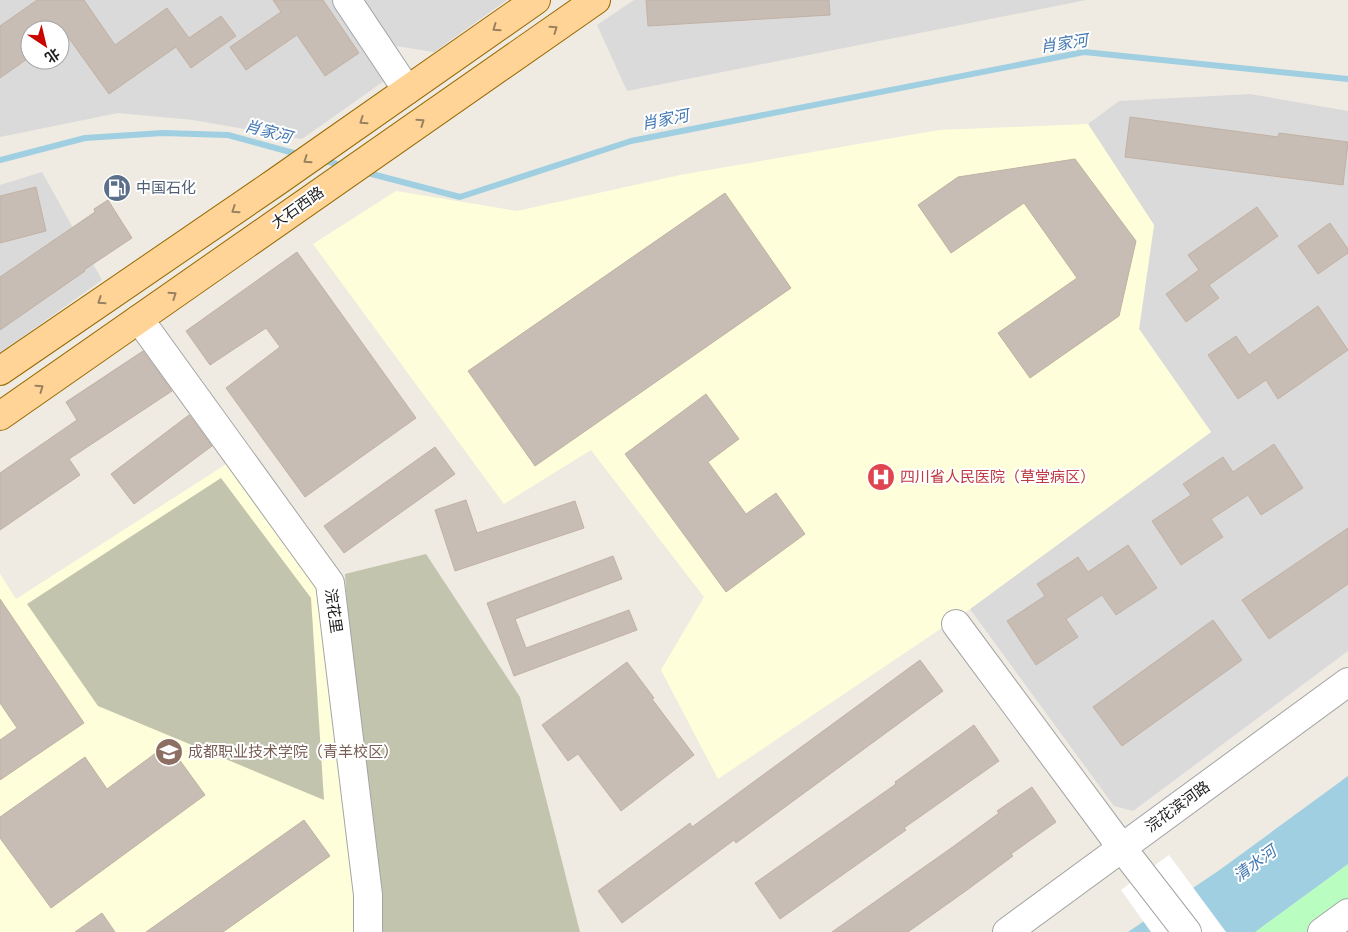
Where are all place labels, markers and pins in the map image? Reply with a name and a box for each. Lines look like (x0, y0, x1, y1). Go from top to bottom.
fuel station icon: 中国石化 (102, 173, 132, 203)
place label: 中国石化 (136, 179, 196, 196)
hospital icon: 四川省人民医院（草堂病区） (866, 462, 896, 492)
place label: 四川省人民医院（草堂病区） (900, 469, 1095, 485)
school or university icon: 成都职业技术学院（青羊校区） (154, 737, 184, 767)
place label: 成都职业技术学院（青羊校区） (188, 743, 398, 760)

